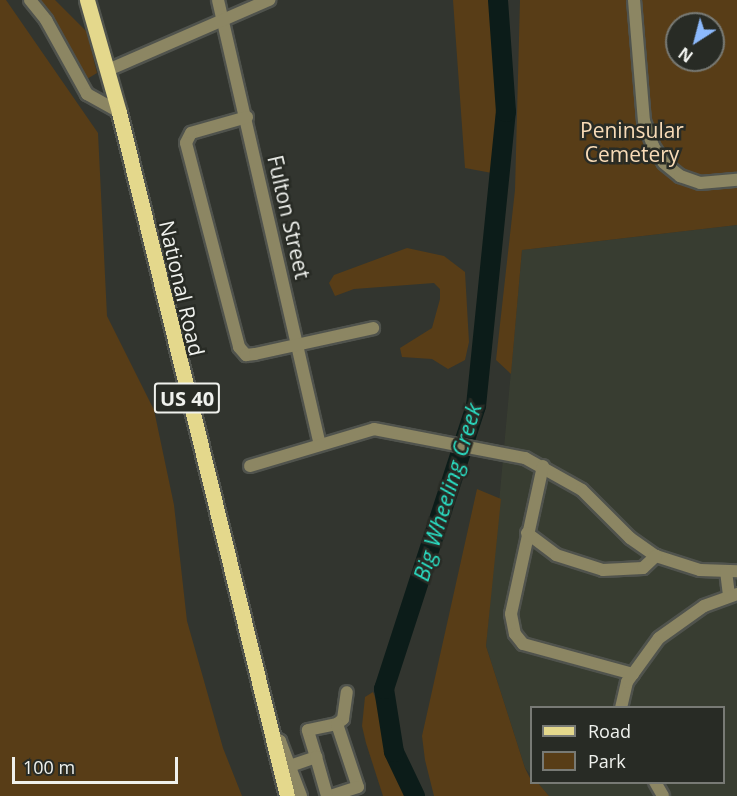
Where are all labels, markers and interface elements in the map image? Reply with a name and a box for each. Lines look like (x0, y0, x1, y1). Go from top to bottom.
north arrow (665, 12, 725, 72)
text: N (674, 42, 697, 68)
park label: Peninsular Cemetery (580, 117, 684, 167)
street label: Fulton Street (263, 153, 315, 281)
street label: National Road (154, 218, 210, 358)
road number: US 40 (152, 381, 222, 415)
water label: Big Wheeling Creek (407, 400, 487, 584)
legend (530, 706, 725, 784)
text: Road (588, 719, 631, 743)
scale bar (15, 745, 182, 783)
text: Park (588, 749, 626, 773)
text: 100 m (23, 755, 75, 779)

